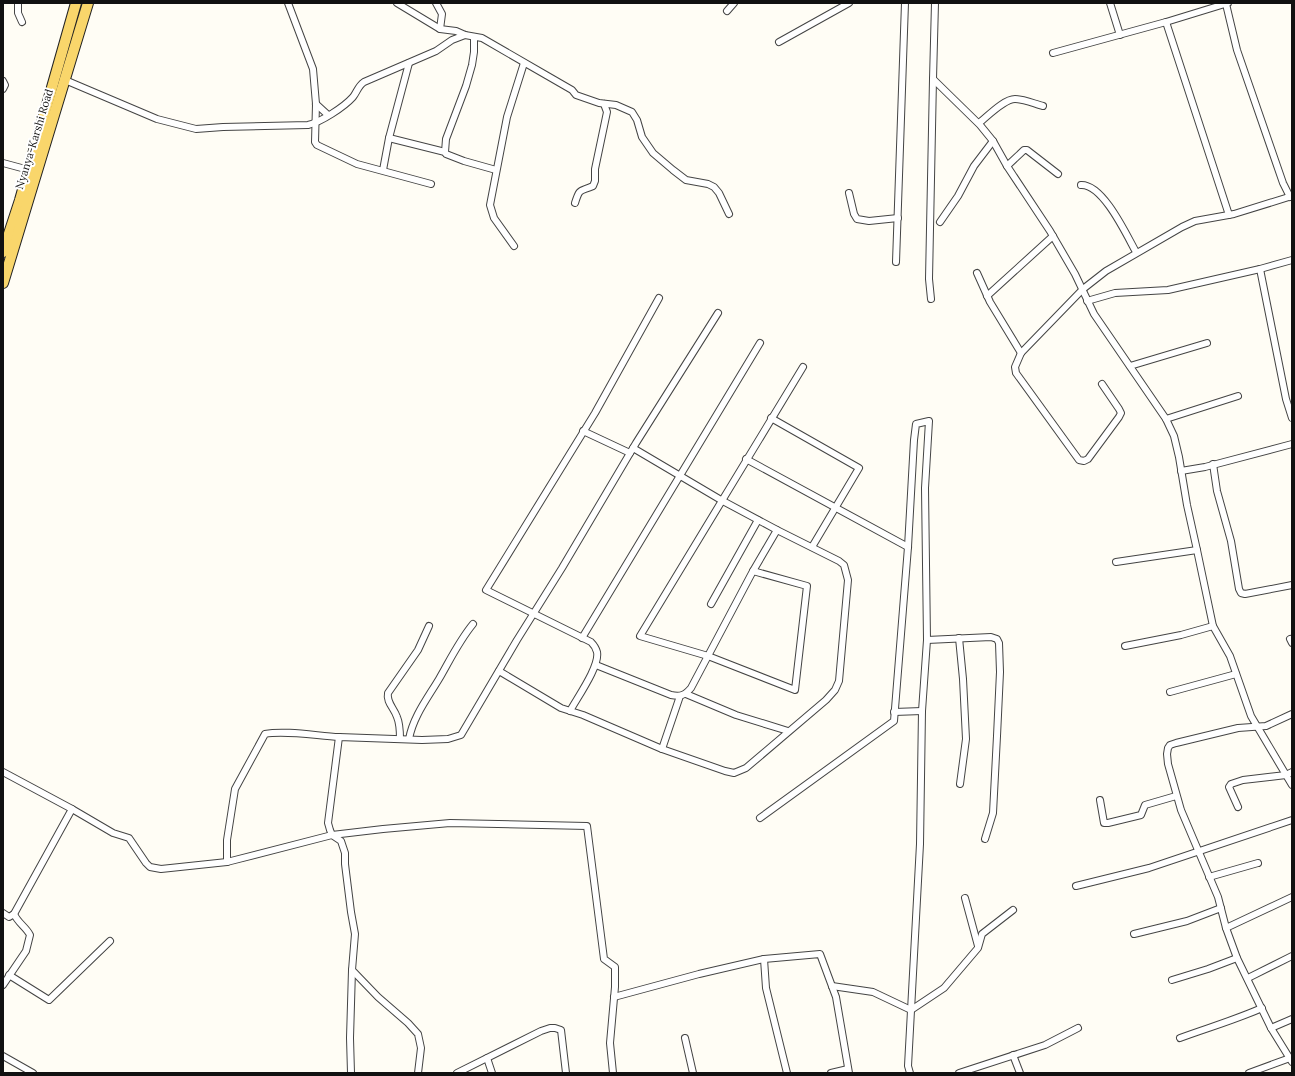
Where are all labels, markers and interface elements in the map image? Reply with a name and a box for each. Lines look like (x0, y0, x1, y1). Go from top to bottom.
street label: Nyanya-Karshi Road (12, 87, 56, 191)

